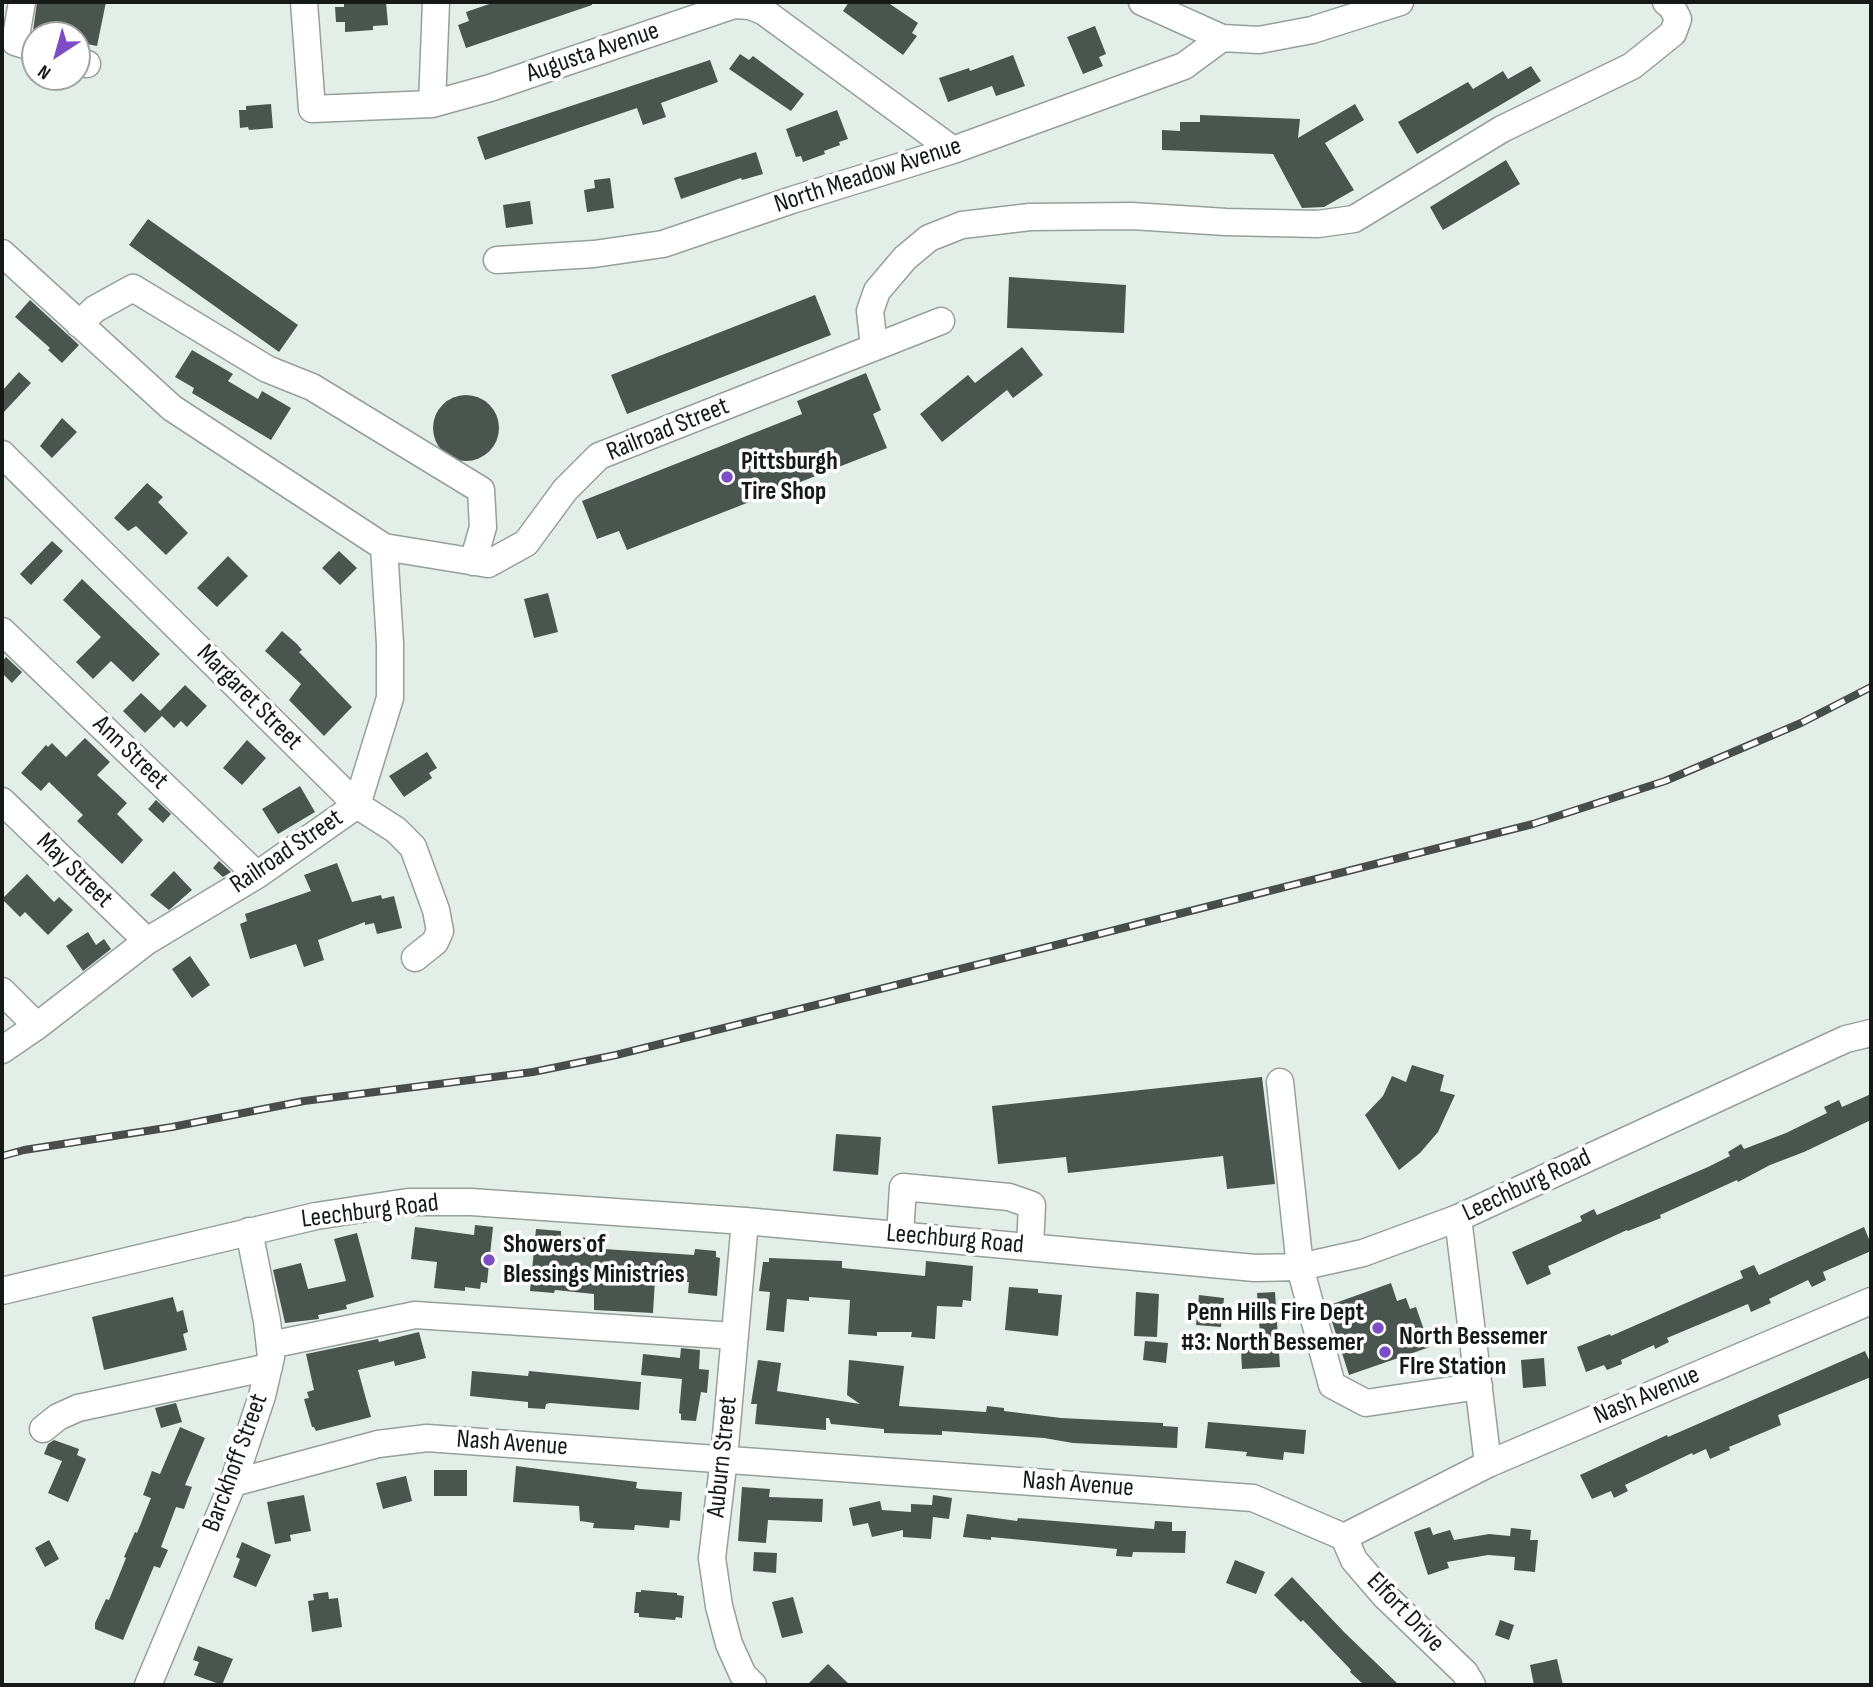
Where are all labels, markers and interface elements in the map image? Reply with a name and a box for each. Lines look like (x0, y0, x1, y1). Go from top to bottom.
street label: Augusta Avenue (523, 16, 663, 90)
north arrow (21, 21, 91, 91)
text: N (34, 59, 55, 84)
street label: North Meadow Avenue (771, 131, 965, 221)
street label: Railroad Street (602, 391, 734, 469)
place label: Pittsburgh Tire Shop (741, 446, 838, 508)
marker: Pittsburgh Tire Shop (719, 469, 735, 485)
street label: Margaret Street (190, 639, 308, 757)
street label: Ann Street (86, 710, 174, 796)
street label: Railroad Street (225, 803, 349, 901)
street label: May Street (29, 827, 119, 915)
street label: Leechburg Road (1458, 1143, 1596, 1229)
street label: Leechburg Road (300, 1188, 440, 1236)
street label: Leechburg Road (885, 1218, 1025, 1262)
place label: Showers of Blessings Ministries (503, 1229, 685, 1290)
marker: Showers of Blessings Ministries (481, 1252, 497, 1268)
place label: Penn Hills Fire Dept #3: North Bessemer (1181, 1297, 1364, 1358)
marker: Penn Hills Fire Dept #3: North Bessemer (1370, 1320, 1386, 1336)
place label: North Bessemer FIre Station (1399, 1321, 1548, 1382)
marker: North Bessemer FIre Station (1377, 1344, 1393, 1360)
street label: Nash Avenue (1590, 1360, 1704, 1432)
street label: Barckhoff Street (197, 1390, 275, 1536)
street label: Auburn Street (701, 1395, 745, 1519)
street label: Nash Avenue (455, 1425, 569, 1463)
street label: Nash Avenue (1021, 1466, 1135, 1504)
street label: Elfort Drive (1360, 1567, 1450, 1659)

